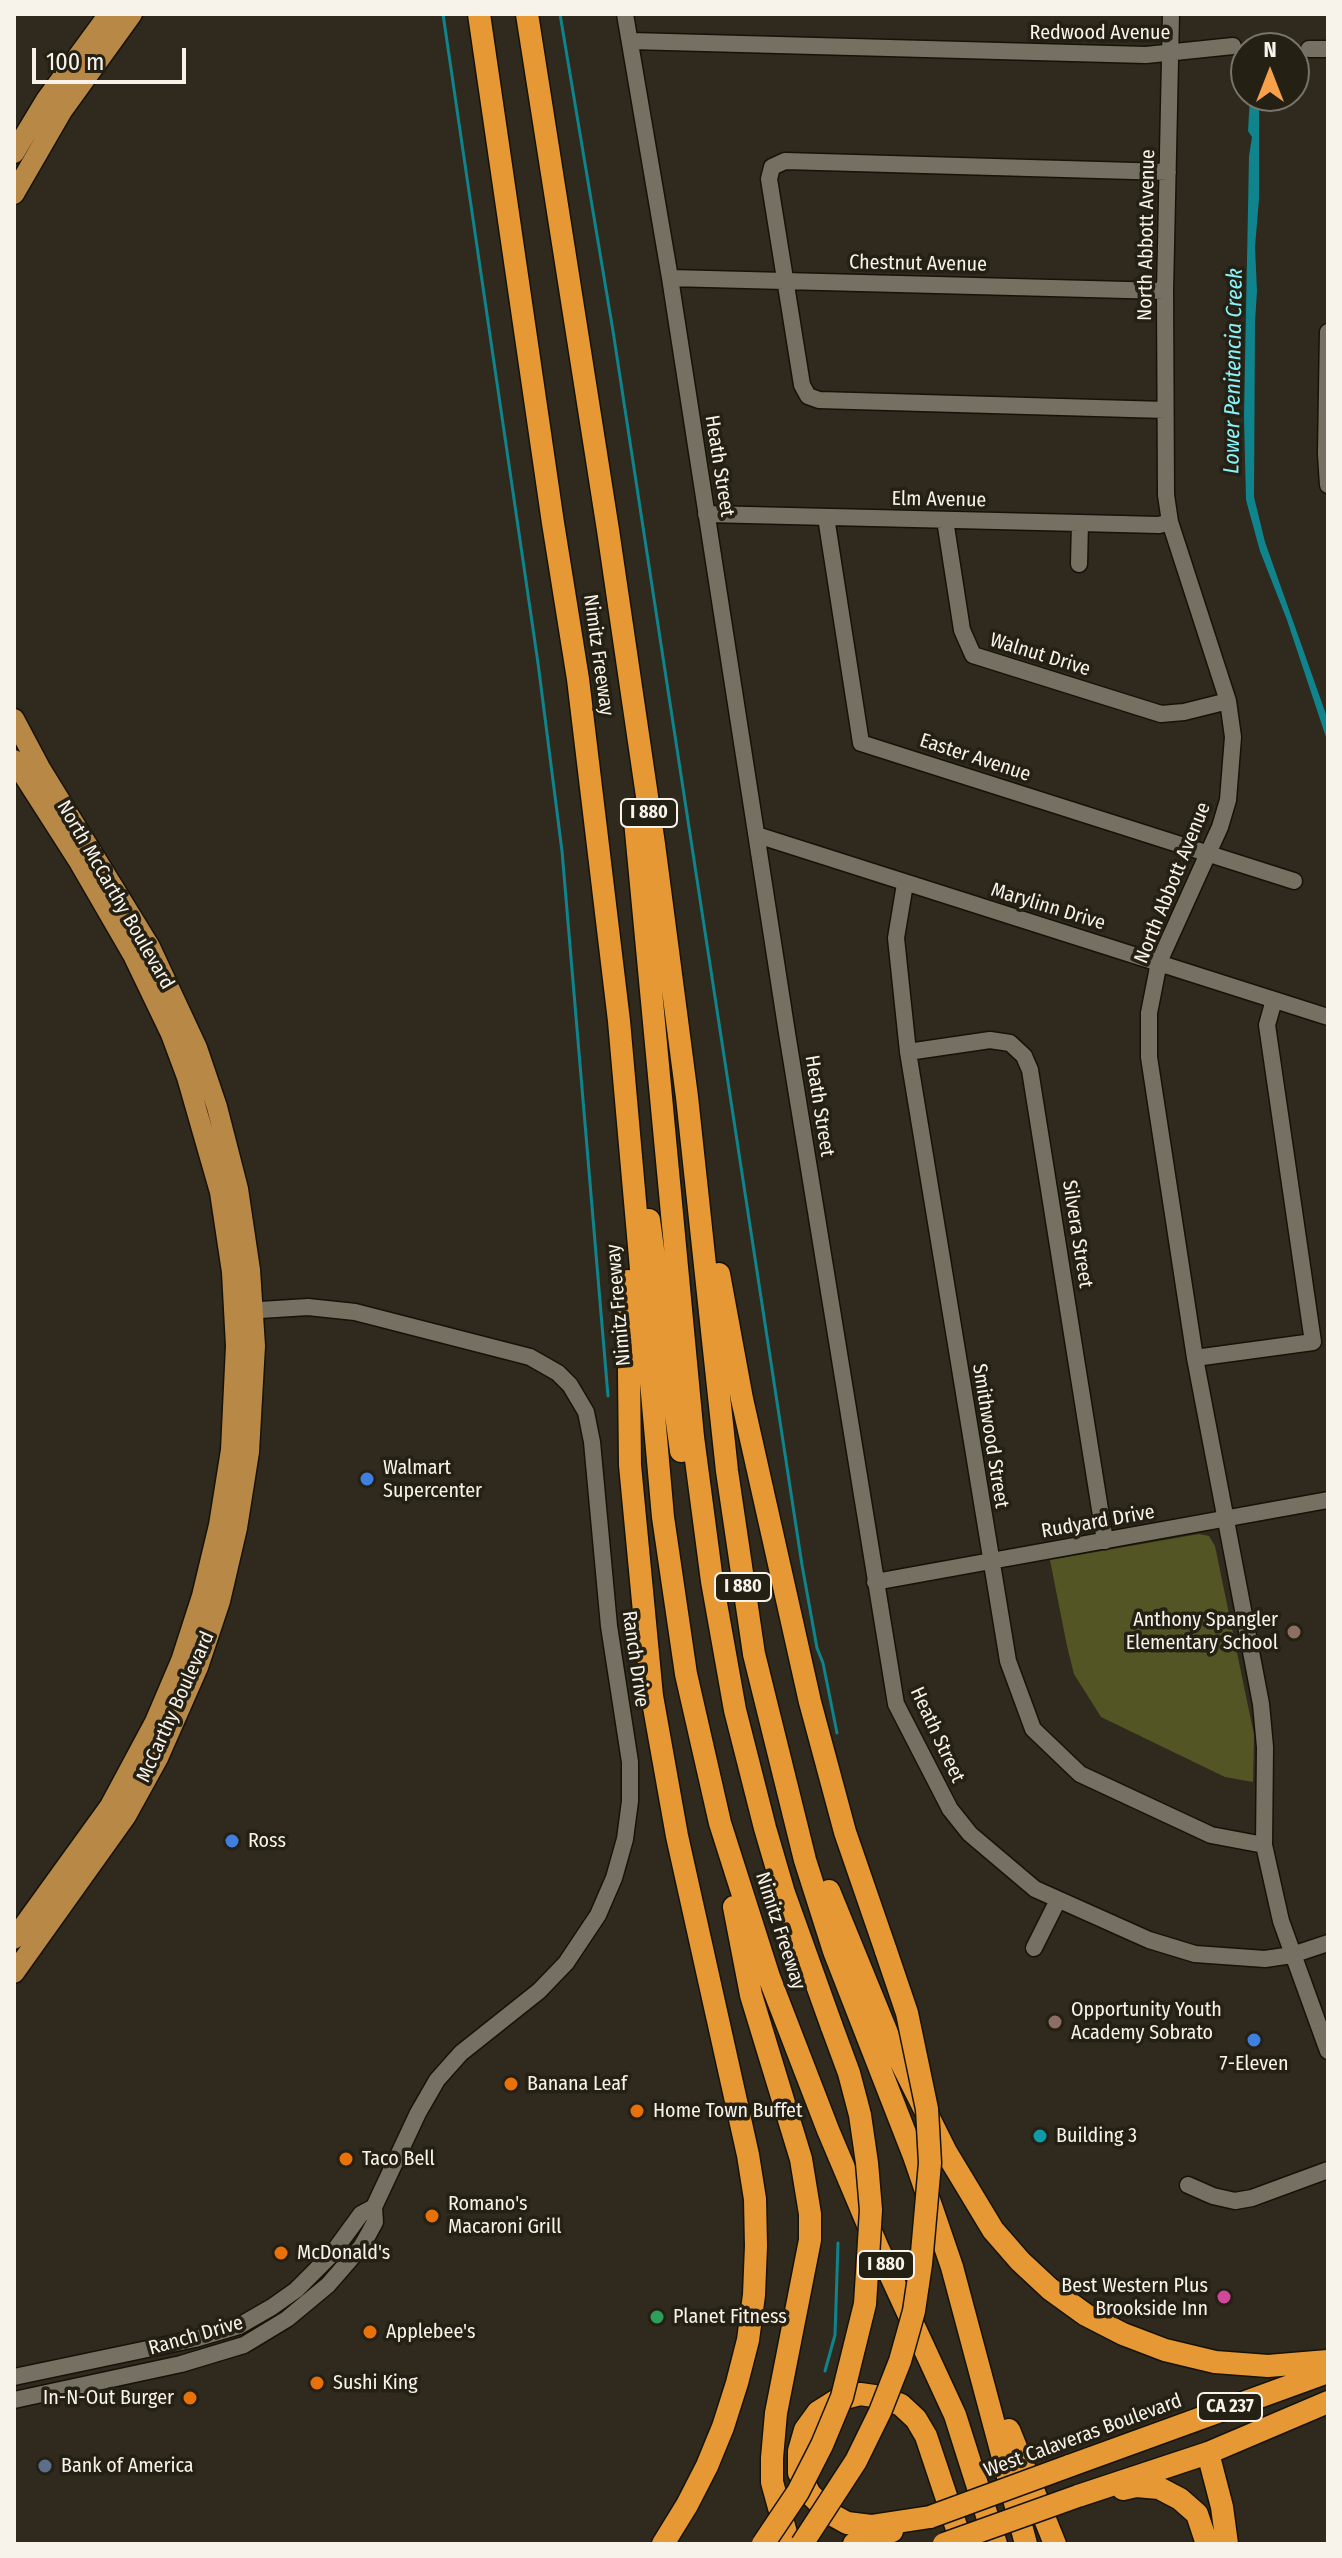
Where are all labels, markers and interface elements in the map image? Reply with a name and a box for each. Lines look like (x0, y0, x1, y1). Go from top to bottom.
street label: Redwood Avenue (1030, 21, 1170, 45)
scale bar (36, 32, 190, 82)
north arrow (1230, 32, 1310, 112)
text: N (1263, 36, 1277, 63)
text: 100 m (46, 48, 104, 76)
street label: North Abbott Avenue (1134, 149, 1160, 321)
street label: Chestnut Avenue (849, 251, 987, 277)
water label: Lower Penitencia Creek (1219, 268, 1249, 474)
street label: Heath Street (699, 413, 739, 519)
street label: Elm Avenue (891, 487, 987, 513)
street label: Nimitz Freeway (578, 593, 618, 717)
street label: Walnut Drive (987, 628, 1093, 682)
street label: Easter Avenue (916, 729, 1034, 787)
street label: North McCarthy Boulevard (51, 796, 179, 994)
road number: I 880 (621, 799, 677, 827)
street label: North Abbott Avenue (1130, 799, 1216, 967)
street label: Marylinn Drive (988, 878, 1108, 936)
street label: Heath Street (799, 1053, 839, 1159)
street label: Silvera Street (1057, 1178, 1097, 1290)
street label: Nimitz Freeway (602, 1243, 636, 1367)
street label: Smithwood Street (967, 1362, 1013, 1510)
place label: Walmart Supercenter (383, 1456, 482, 1503)
marker: Walmart Supercenter (358, 1470, 376, 1488)
street label: Rudyard Drive (1039, 1500, 1157, 1544)
road number: I 880 (715, 1573, 771, 1601)
place label: Anthony Spangler Elementary School (1126, 1608, 1278, 1655)
street label: Ranch Drive (616, 1609, 654, 1709)
marker: Anthony Spangler Elementary School (1285, 1623, 1303, 1641)
street label: McCarthy Boulevard (132, 1628, 220, 1786)
street label: Heath Street (904, 1683, 970, 1787)
place label: Ross (248, 1829, 286, 1853)
marker: Ross (223, 1832, 241, 1850)
street label: Nimitz Freeway (750, 1869, 810, 1993)
place label: Opportunity Youth Academy Sobrato (1071, 1998, 1222, 2045)
marker: Opportunity Youth Academy Sobrato (1046, 2013, 1064, 2031)
marker: 7-Eleven (1245, 2031, 1263, 2049)
place label: 7-Eleven (1220, 2052, 1288, 2076)
place label: Banana Leaf (527, 2072, 627, 2096)
marker: Banana Leaf (502, 2075, 520, 2093)
place label: Home Town Buffet (653, 2099, 802, 2123)
marker: Home Town Buffet (628, 2102, 646, 2120)
place label: Building 3 (1056, 2124, 1137, 2148)
marker: Building 3 (1031, 2127, 1049, 2145)
place label: Taco Bell (362, 2147, 435, 2171)
marker: Taco Bell (337, 2150, 355, 2168)
place label: Romano's Macaroni Grill (448, 2192, 561, 2239)
marker: Romano's Macaroni Grill (423, 2207, 441, 2225)
place label: McDonald's (297, 2241, 390, 2265)
marker: McDonald's (272, 2244, 290, 2262)
road number: I 880 (858, 2251, 914, 2279)
place label: Best Western Plus Brookside Inn (1061, 2274, 1208, 2321)
marker: Best Western Plus Brookside Inn (1215, 2288, 1233, 2306)
place label: Planet Fitness (673, 2305, 787, 2329)
marker: Planet Fitness (648, 2308, 666, 2326)
street label: Ranch Drive (146, 2311, 246, 2361)
place label: Applebee's (386, 2320, 475, 2344)
marker: Applebee's (361, 2323, 379, 2341)
place label: Sushi King (333, 2371, 418, 2395)
marker: Sushi King (308, 2374, 326, 2392)
place label: In-N-Out Burger (43, 2386, 174, 2410)
marker: In-N-Out Burger (181, 2389, 199, 2407)
street label: West Calaveras Boulevard (981, 2389, 1185, 2483)
road number: CA 237 (1198, 2393, 1262, 2421)
place label: Bank of America (61, 2454, 194, 2478)
marker: Bank of America (36, 2457, 54, 2475)

